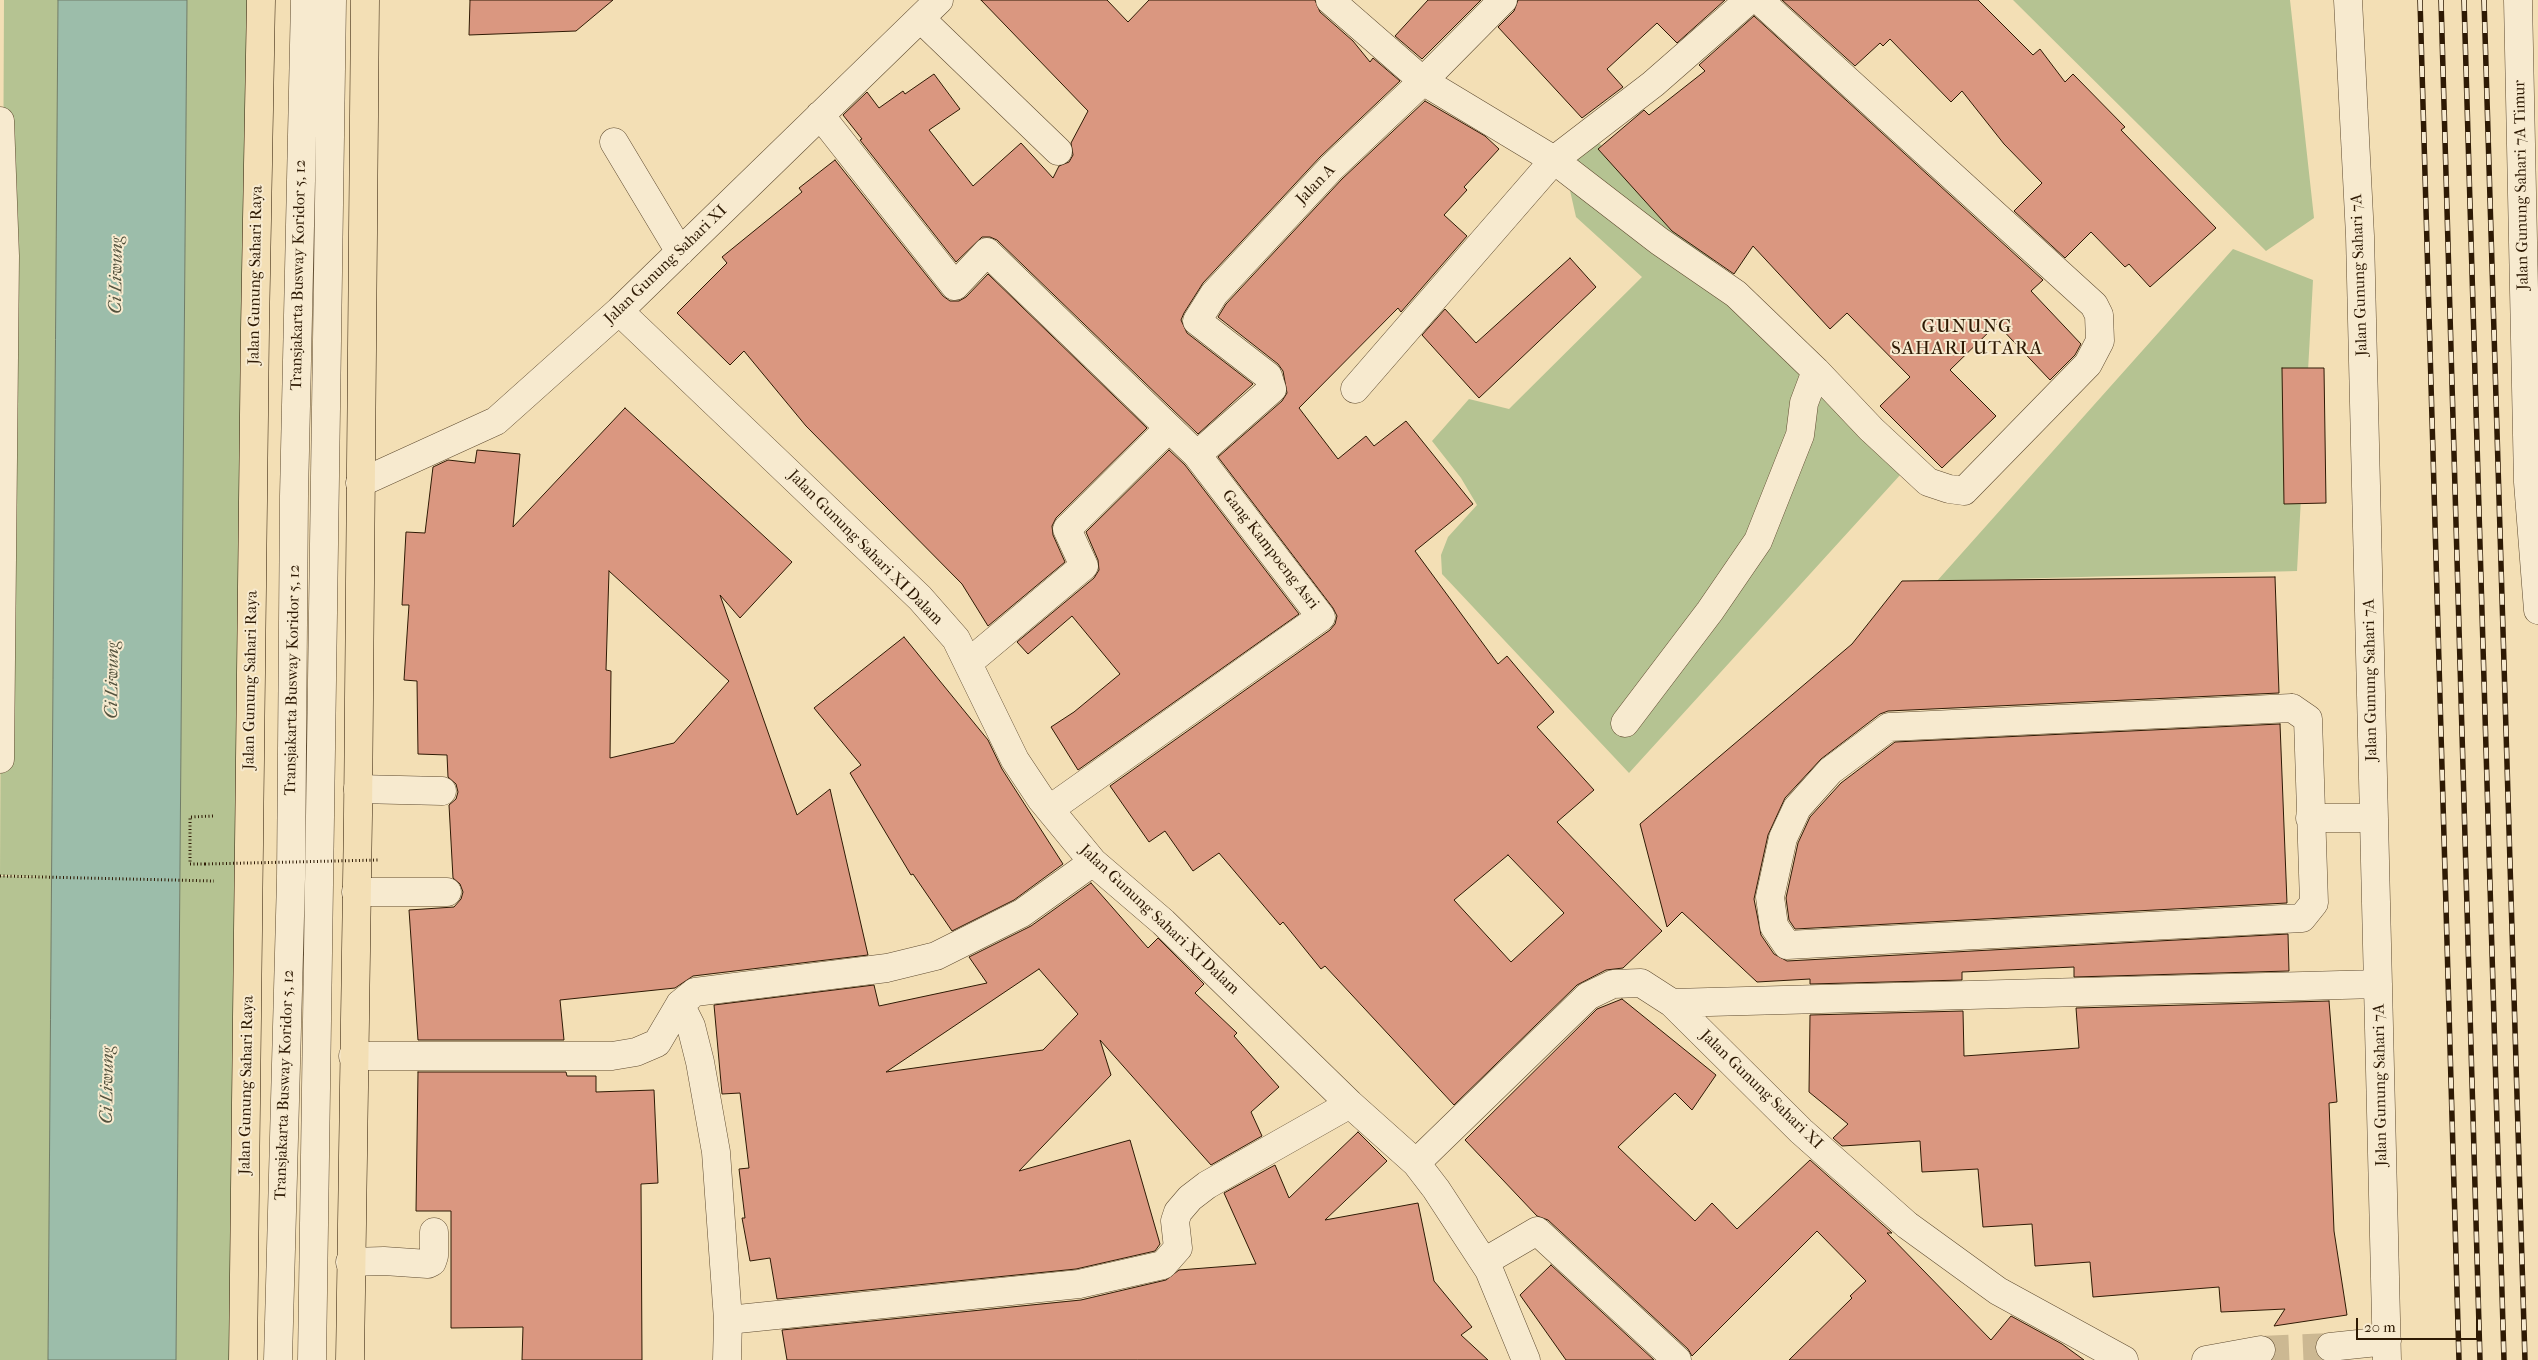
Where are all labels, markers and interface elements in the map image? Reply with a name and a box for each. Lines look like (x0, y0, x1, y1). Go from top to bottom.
street label: Jalan Gunung Sahari 7A Timur (2511, 80, 2533, 290)
street label: Transjakarta Busway Koridor 5, 12 (287, 159, 311, 391)
street label: Jalan A (1292, 161, 1340, 209)
street label: Jalan Gunung Sahari Raya (245, 185, 267, 365)
street label: Jalan Gunung Sahari 7A (2348, 193, 2372, 357)
street label: Jalan Gunung Sahari XI (601, 201, 731, 329)
water label: Ci Liwung (106, 236, 128, 314)
district label: GUNUNG SAHARI UTARA (1889, 316, 2045, 360)
street label: Jalan Gunung Sahari XI Dalam (783, 466, 947, 630)
street label: Gang Kampoeng Asri (1217, 486, 1323, 614)
street label: Transjakarta Busway Koridor 5, 12 (281, 564, 305, 796)
street label: Jalan Gunung Sahari Raya (240, 590, 262, 770)
street label: Jalan Gunung Sahari 7A (2360, 599, 2382, 761)
water label: Ci Liwung (102, 641, 124, 719)
street label: Jalan Gunung Sahari XI Dalam (1075, 841, 1243, 999)
street label: Transjakarta Busway Koridor 5, 12 (271, 969, 299, 1201)
street label: Jalan Gunung Sahari Raya (236, 995, 258, 1175)
street label: Jalan Gunung Sahari 7A (2370, 1004, 2392, 1166)
street label: Jalan Gunung Sahari XI (1696, 1026, 1826, 1154)
water label: Ci Liwung (97, 1046, 119, 1124)
scale bar (2358, 1308, 2480, 1340)
text: 20 m (2364, 1318, 2396, 1336)

